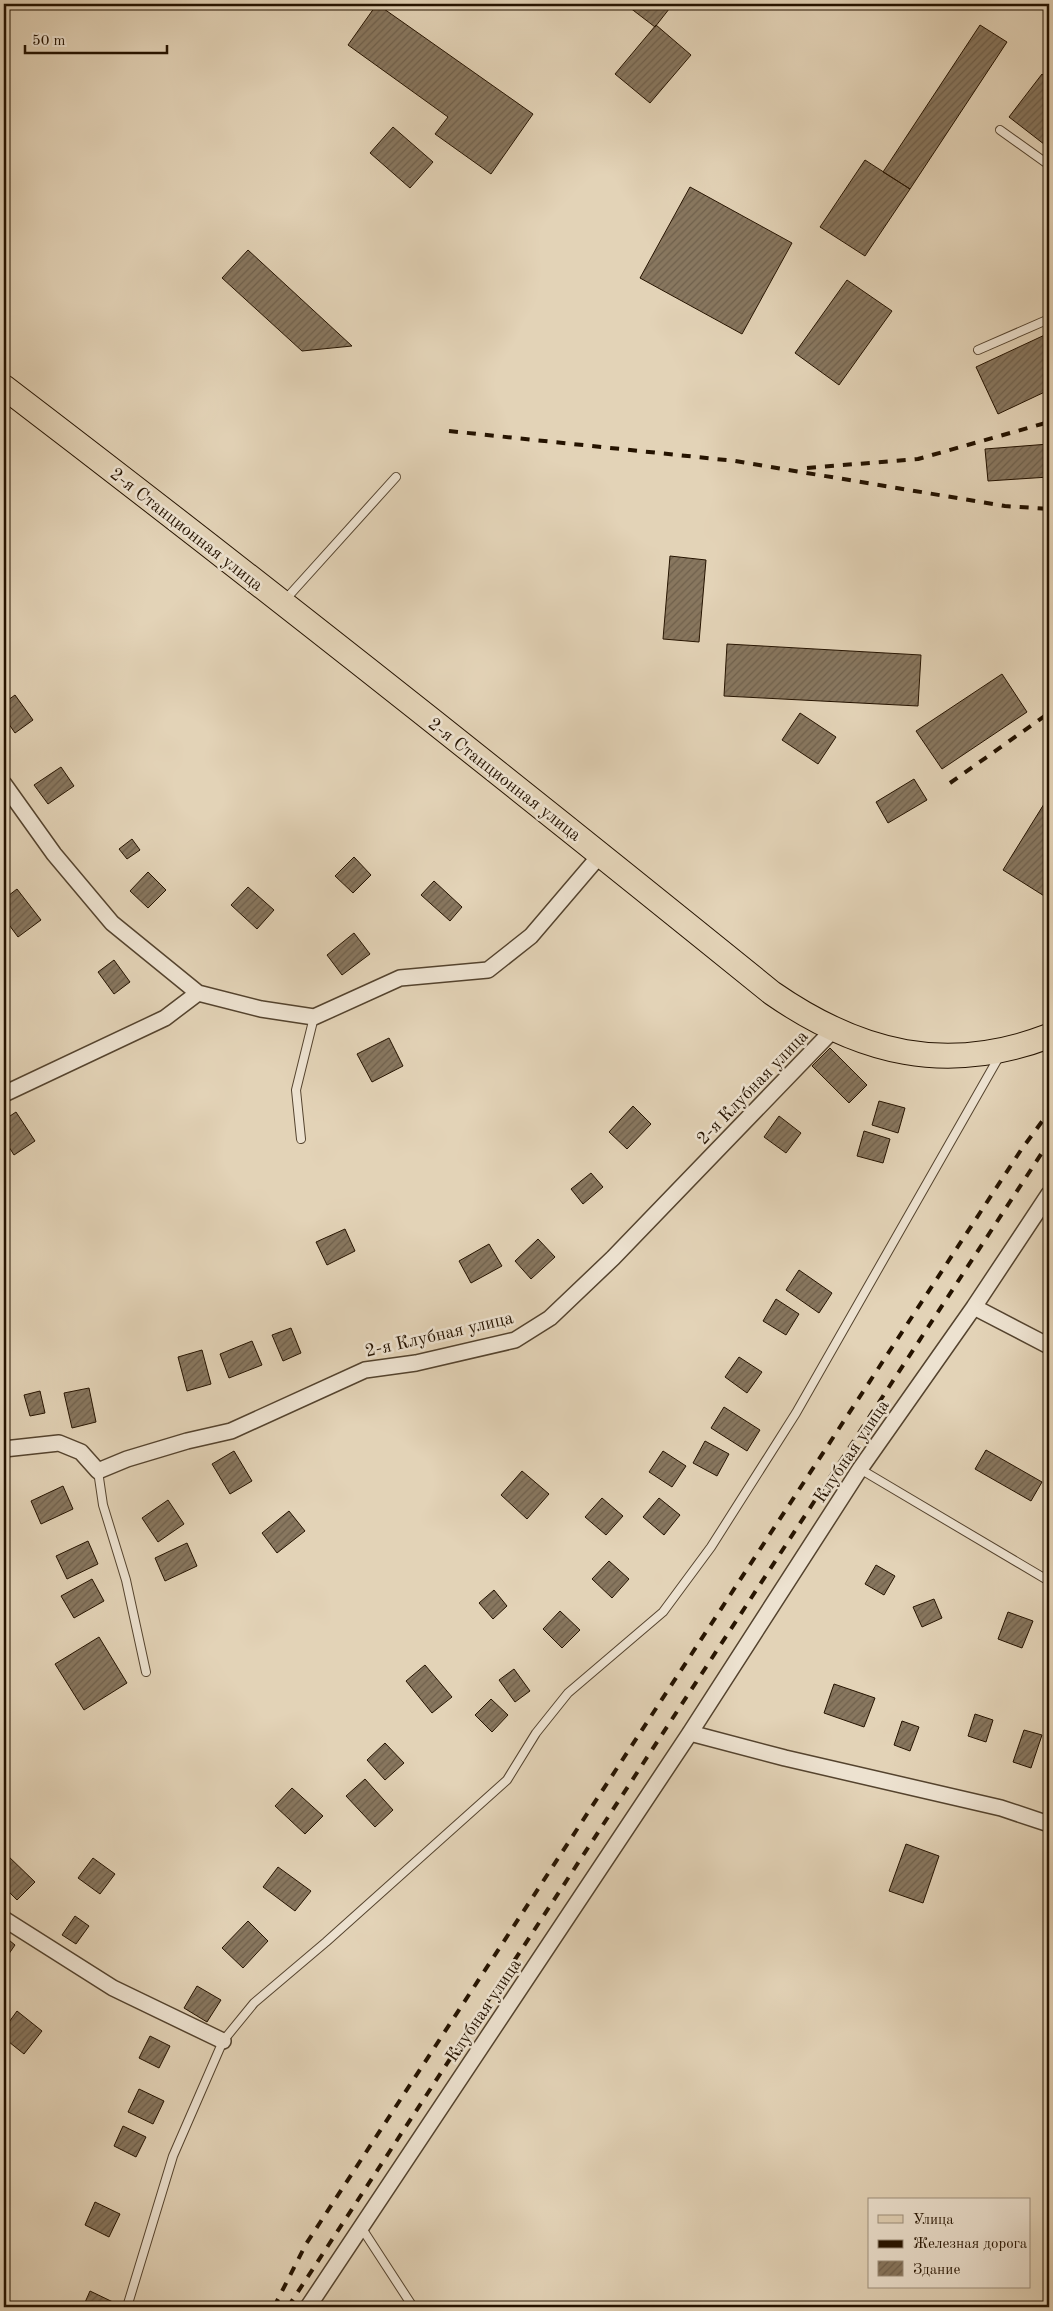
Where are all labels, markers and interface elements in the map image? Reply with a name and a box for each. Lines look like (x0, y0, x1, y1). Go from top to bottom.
scale bar (25, 22, 168, 54)
text: 50 m (32, 34, 66, 49)
street label: 2-я Станционная улица (107, 465, 266, 595)
street label: 2-я Станционная улица (425, 715, 584, 845)
street label: 2-я Клубная улица (694, 1027, 812, 1148)
street label: 2-я Клубная улица (363, 1309, 515, 1361)
street label: Клубная улица (811, 1397, 893, 1506)
street label: Клубная улица (443, 1956, 525, 2065)
legend (868, 2198, 1030, 2288)
text: Улица (913, 2213, 954, 2228)
text: Железная дорога (913, 2237, 1028, 2252)
text: Здание (913, 2263, 960, 2278)

